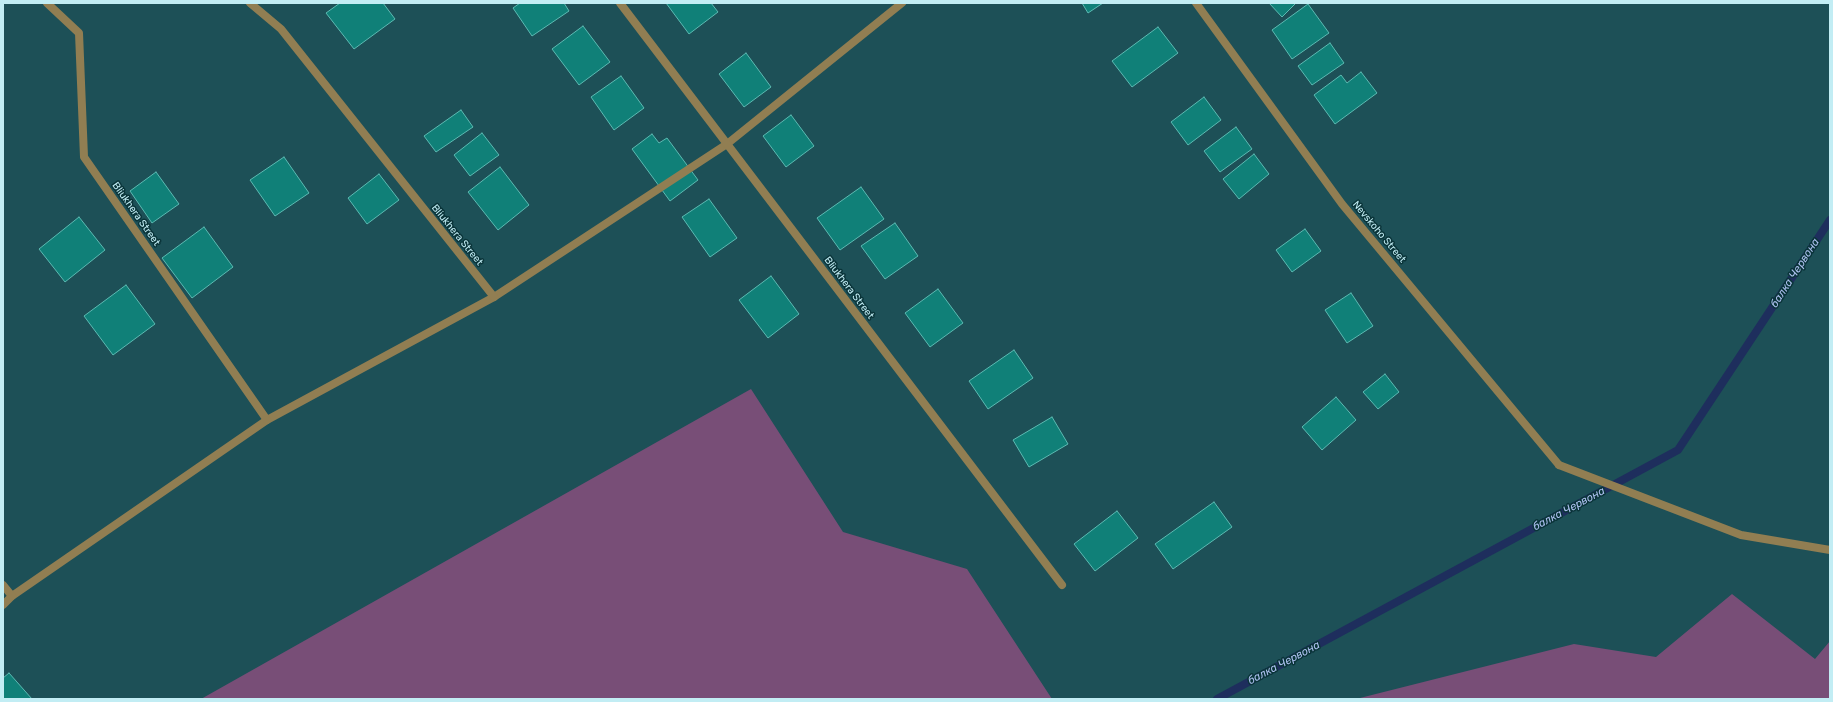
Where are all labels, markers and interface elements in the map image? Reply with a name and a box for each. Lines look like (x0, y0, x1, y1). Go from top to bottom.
street label: Bliukhera Street (110, 180, 162, 248)
street label: Nevskoho Street (1350, 199, 1408, 265)
street label: Bliukhera Street (429, 202, 485, 268)
water label: балка Червона (1768, 236, 1822, 310)
street label: Bliukhera Street (822, 254, 876, 322)
water label: балка Червона (1531, 484, 1607, 534)
water label: балка Червона (1246, 638, 1322, 688)

